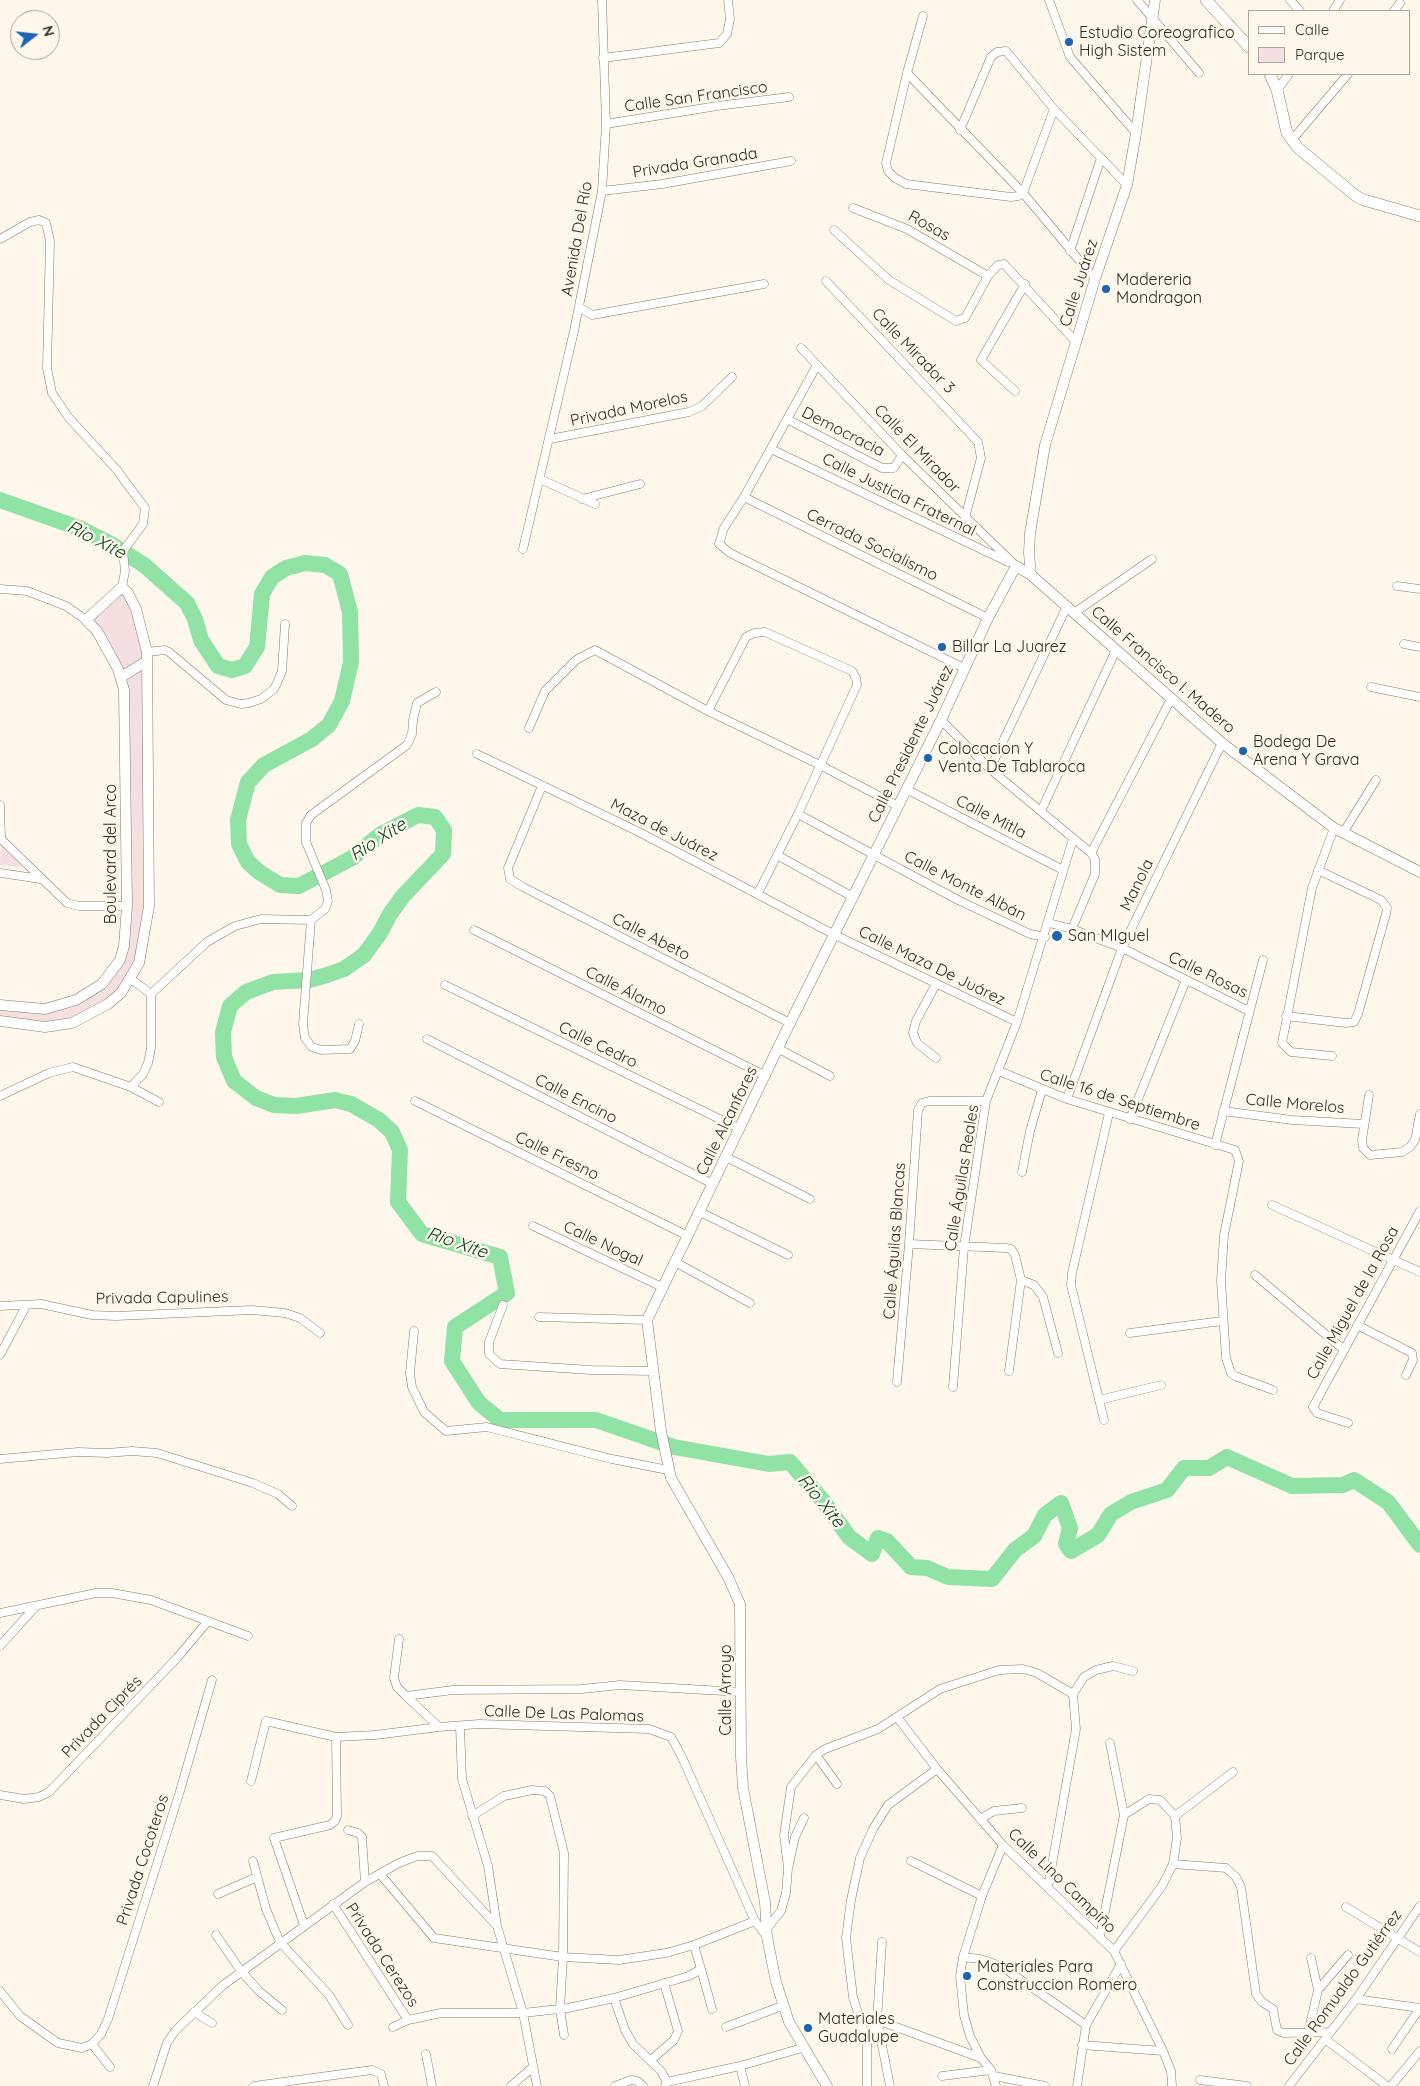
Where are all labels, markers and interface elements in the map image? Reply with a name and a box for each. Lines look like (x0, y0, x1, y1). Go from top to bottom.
north arrow (10, 10, 60, 60)
legend (1248, 10, 1410, 75)
text: Calle (1295, 20, 1329, 39)
place label: Estudio Coreografico High Sistem (1079, 23, 1235, 61)
text: N (38, 24, 59, 39)
marker: Estudio Coreografico High Sistem (1063, 36, 1075, 48)
text: Parque (1295, 45, 1345, 64)
street label: Calle San Francisco (623, 77, 769, 117)
street label: Privada Granada (631, 144, 759, 182)
street label: Avenida Del Río (557, 180, 597, 298)
street label: Rosas (905, 207, 953, 245)
street label: Calle Juárez (1056, 237, 1102, 329)
place label: Madereria Mondragon (1116, 270, 1202, 308)
marker: Madereria Mondragon (1100, 283, 1112, 295)
street label: Calle Mirador 3 (867, 304, 959, 398)
street label: Privada Morelos (569, 387, 689, 431)
street label: Calle El Mirador (870, 401, 964, 497)
street label: Democracia (798, 403, 888, 461)
street label: Calle Justicia Fraternal (819, 449, 979, 541)
street label: Cerrada Socialismo (803, 505, 941, 585)
water label: Rio Xite (63, 516, 129, 564)
street label: Calle Francisco I. Madero (1087, 602, 1239, 738)
place label: Billar La Juarez (952, 637, 1066, 657)
marker: Billar La Juarez (936, 641, 948, 653)
street label: Calle Presidente Juárez (864, 662, 958, 826)
place label: Bodega De Arena Y Grava (1253, 732, 1360, 770)
place label: Colocacion Y Venta De Tablaroca (938, 739, 1085, 777)
marker: Bodega De Arena Y Grava (1237, 745, 1249, 757)
marker: Colocacion Y Venta De Tablaroca (922, 752, 934, 764)
street label: Boulevard del Arco (101, 784, 121, 924)
street label: Calle Mitla (953, 791, 1029, 843)
street label: Maza de Juárez (607, 795, 721, 865)
water label: Rio Xite (346, 814, 410, 866)
street label: Calle Monte Albán (901, 847, 1029, 925)
street label: Manola (1116, 856, 1158, 914)
street label: Calle Abeto (609, 909, 693, 965)
street label: Calle Maza De Juárez (855, 922, 1009, 1010)
place label: San MIguel (1068, 926, 1149, 946)
marker: San MIguel (1050, 929, 1064, 943)
street label: Calle Rosas (1165, 948, 1251, 1002)
street label: Calle Álamo (582, 962, 670, 1020)
street label: Calle Cedro (555, 1018, 641, 1072)
street label: Calle Alcanfores (692, 1063, 762, 1179)
street label: Calle 16 de Septiembre (1037, 1065, 1203, 1135)
street label: Calle Encino (532, 1070, 620, 1128)
street label: Calle Morelos (1245, 1090, 1345, 1118)
street label: Calle Águilas Reales (941, 1103, 983, 1253)
street label: Calle Fresno (512, 1127, 602, 1185)
street label: Calle Águilas Blancas (880, 1162, 910, 1320)
street label: Calle Nogal (560, 1217, 646, 1271)
water label: Rio Xite (424, 1223, 490, 1263)
street label: Calle Miguel de la Rosa (1303, 1223, 1403, 1383)
street label: Privada Capulines (95, 1287, 229, 1309)
water label: Rio Xite (793, 1470, 849, 1532)
street label: Calle Arroyo (716, 1644, 736, 1736)
street label: Privada Ciprés (58, 1672, 146, 1762)
street label: Calle De Las Palomas (484, 1702, 644, 1726)
street label: Privada Cocoteros (113, 1792, 173, 1928)
street label: Calle Lino Campiño (1004, 1825, 1120, 1937)
street label: Privada Cerezos (341, 1899, 423, 2011)
street label: Calle Romualdo Gutiérrez (1280, 1906, 1406, 2070)
place label: Materiales Para Construccion Romero (977, 1957, 1137, 1995)
marker: Materiales Para Construccion Romero (961, 1970, 973, 1982)
place label: Materiales Guadalupe (818, 2009, 899, 2047)
marker: Materiales Guadalupe (802, 2022, 814, 2034)

